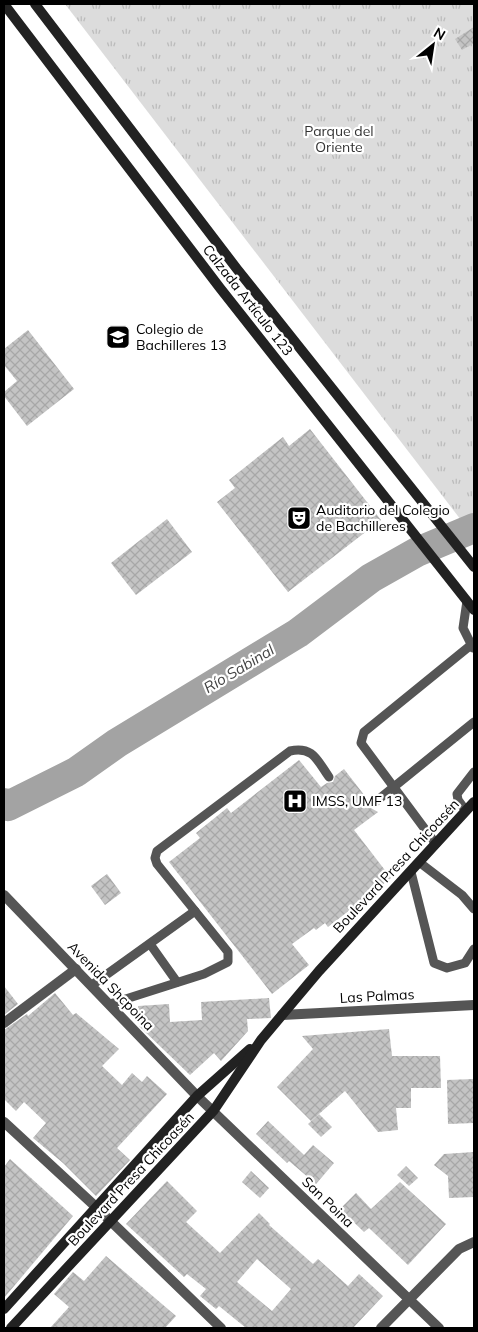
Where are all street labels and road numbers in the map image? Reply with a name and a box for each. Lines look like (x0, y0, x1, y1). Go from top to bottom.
street label: Calzada Artículo 123 (199, 241, 297, 359)
street label: Boulevard Presa Chicoasén (329, 795, 463, 937)
street label: Avenida Shcpoina (64, 938, 158, 1034)
street label: Las Palmas (339, 985, 415, 1007)
street label: Boulevard Presa Chicoasén (64, 1108, 198, 1250)
street label: San Poina (298, 1173, 358, 1231)

